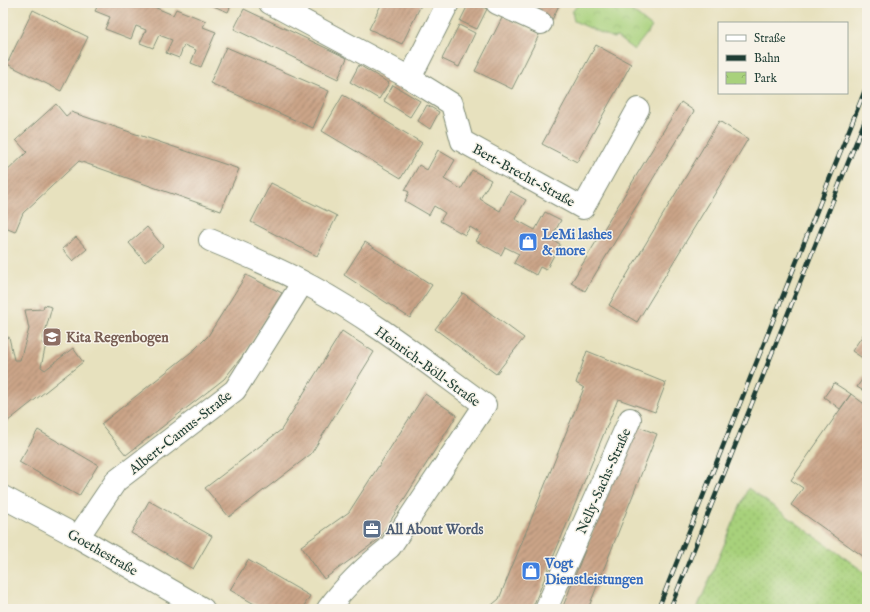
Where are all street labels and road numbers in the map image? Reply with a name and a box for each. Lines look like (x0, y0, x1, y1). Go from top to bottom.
street label: Bert-Brecht-Straße (469, 140, 578, 212)
street label: Heinrich-Böll-Straße (371, 322, 484, 411)
street label: Albert-Camus-Straße (125, 387, 236, 479)
street label: Nelly-Sachs-Straße (573, 425, 636, 537)
street label: Goethestraße (64, 525, 141, 581)

